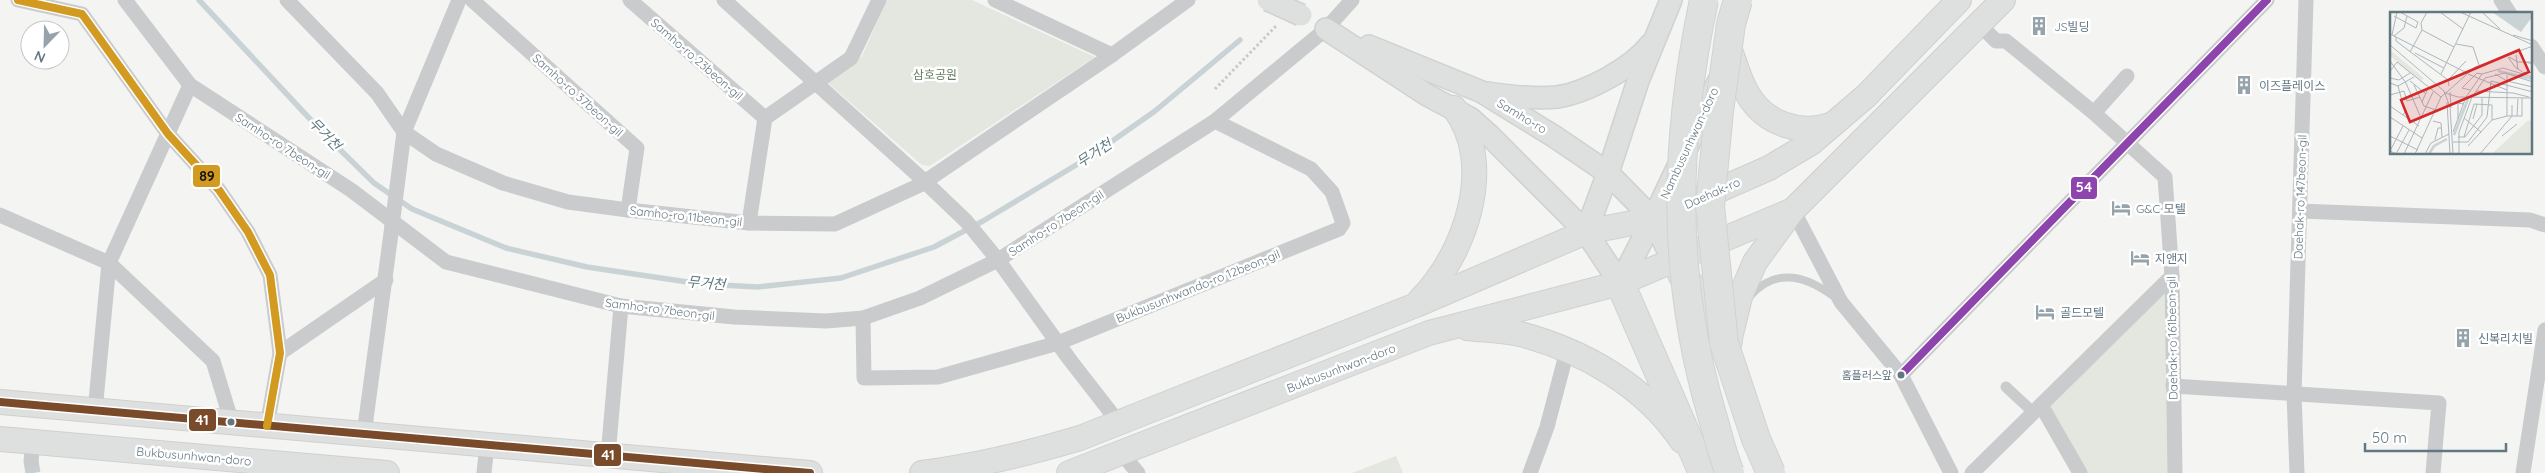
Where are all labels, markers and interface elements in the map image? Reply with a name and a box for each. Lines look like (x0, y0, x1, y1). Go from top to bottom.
inset map (2390, 12, 2532, 155)
street label: Samho-ro 23beon-gil (648, 15, 746, 103)
building icon: JS빌딩 (2028, 15, 2050, 37)
place label: JS빌딩 (2054, 19, 2090, 34)
north arrow (20, 20, 70, 70)
text: N (32, 47, 48, 67)
street label: Samho-ro 37beon-gil (530, 50, 626, 140)
park label: 삼호공원 (913, 67, 957, 82)
building icon: 이즈플레이스 (2233, 74, 2255, 96)
place label: 이즈플레이스 (2259, 78, 2325, 93)
street label: Nambusunhwan-doro (1657, 85, 1721, 201)
street label: Samho-ro (1494, 95, 1550, 137)
street label: Samho-ro 7beon-gil (233, 110, 333, 182)
water label: 무거천 (305, 114, 346, 155)
water label: 무거천 (1073, 134, 1116, 171)
street label: Daehak-ro 147beon-gil (2290, 134, 2310, 260)
line badge: 89 (192, 164, 221, 188)
text: 89 (199, 167, 215, 185)
street label: Daehak-ro (1682, 174, 1742, 212)
line badge: 54 (2070, 176, 2098, 200)
text: 54 (2076, 178, 2092, 196)
street label: Samho-ro 7beon-gil (1006, 187, 1106, 259)
hotel icon: G&C 모텔 (2110, 197, 2132, 219)
place label: G&C 모텔 (2136, 201, 2186, 216)
street label: Samho-ro 11beon-gil (629, 203, 743, 229)
street label: Bukbusunhwando-ro 12beon-gil (1114, 246, 1282, 326)
hotel icon: 지앤지 (2129, 247, 2151, 269)
place label: 지앤지 (2155, 251, 2188, 266)
water label: 무거천 (686, 272, 727, 294)
street label: Daehak-ro 161beon-gil (2163, 276, 2181, 400)
street label: Samho-ro 7beon-gil (604, 295, 716, 323)
hotel icon: 골드모텔 (2034, 301, 2056, 323)
place label: 골드모텔 (2060, 305, 2104, 320)
building icon: 신복리치빌 (2452, 327, 2474, 349)
place label: 신복리치빌 (2478, 331, 2533, 346)
street label: Bukbusunhwan-doro (1284, 340, 1398, 396)
place label: 홈플러스앞 (1841, 368, 1892, 382)
marker: 홈플러스앞 (1896, 370, 1906, 380)
line badge: 41 (188, 408, 217, 432)
text: 41 (195, 411, 209, 429)
unlabelled marker (226, 417, 236, 427)
scale bar (2365, 420, 2506, 452)
text: 50 m (2372, 428, 2407, 447)
street label: Bukbusunhwan-doro (136, 443, 252, 469)
line badge: 41 (593, 443, 622, 467)
text: 41 (601, 446, 615, 464)

